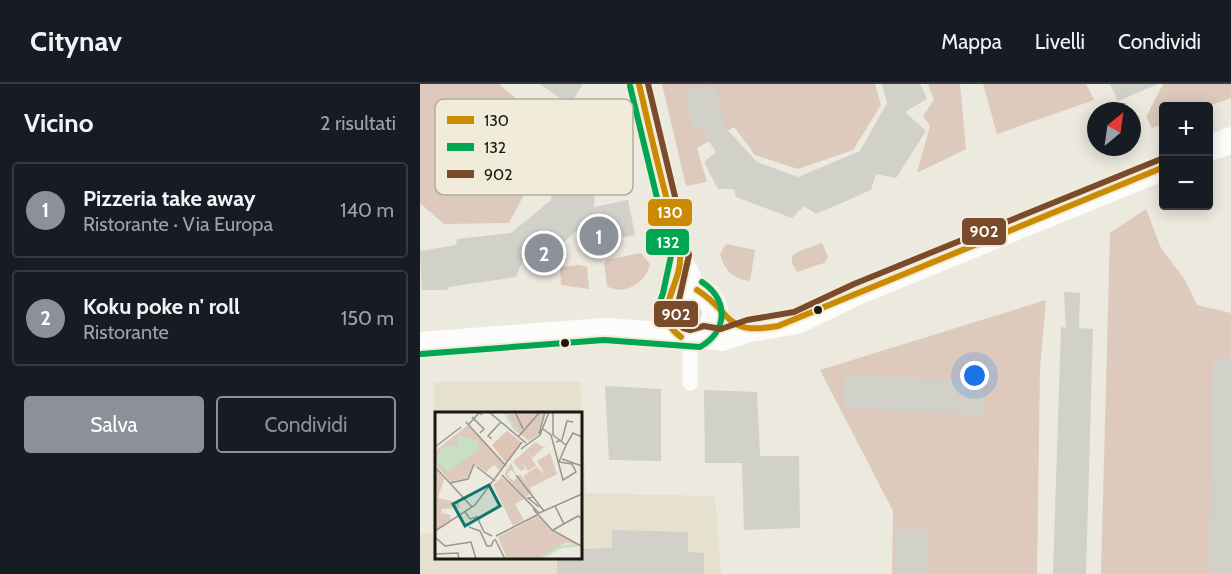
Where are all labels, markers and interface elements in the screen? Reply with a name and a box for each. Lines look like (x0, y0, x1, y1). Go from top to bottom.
text: Citynav (30, 24, 122, 58)
text: Mappa (941, 29, 1002, 54)
text: Livelli (1035, 29, 1085, 54)
text: Condividi (1118, 29, 1201, 54)
legend (435, 99, 633, 195)
north arrow (1087, 102, 1141, 156)
map controls (1159, 102, 1213, 210)
button: + (1159, 102, 1213, 156)
text: Vicino (24, 107, 93, 139)
text: 2 risultati (320, 111, 396, 135)
text: 130 (484, 111, 509, 130)
text: 132 (484, 138, 506, 157)
button: − (1159, 156, 1213, 210)
text: 902 (484, 165, 513, 184)
text: Pizzeria take away (83, 185, 256, 212)
text: 1 (42, 198, 49, 222)
text: 140 m (340, 198, 394, 222)
line badge: 130 (647, 198, 693, 227)
text: 130 (657, 203, 683, 222)
text: Ristorante · Via Europa (83, 212, 273, 236)
pin: 1 (580, 214, 618, 258)
line badge: 902 (961, 217, 1007, 246)
text: 902 (970, 222, 998, 241)
line badge: 132 (645, 228, 690, 256)
pin: 2 (524, 230, 564, 276)
text: 132 (657, 233, 680, 252)
text: Koku poke n' roll (83, 293, 240, 320)
line badge: 902 (653, 300, 699, 328)
unlabelled marker (812, 304, 824, 316)
text: 902 (662, 305, 690, 324)
text: 2 (40, 306, 51, 330)
text: 150 m (341, 306, 394, 330)
text: Ristorante (83, 320, 169, 344)
unlabelled marker (559, 337, 571, 349)
your location (960, 361, 989, 390)
button: Salva (24, 396, 204, 453)
button: Condividi (216, 396, 396, 453)
inset map (435, 412, 582, 559)

